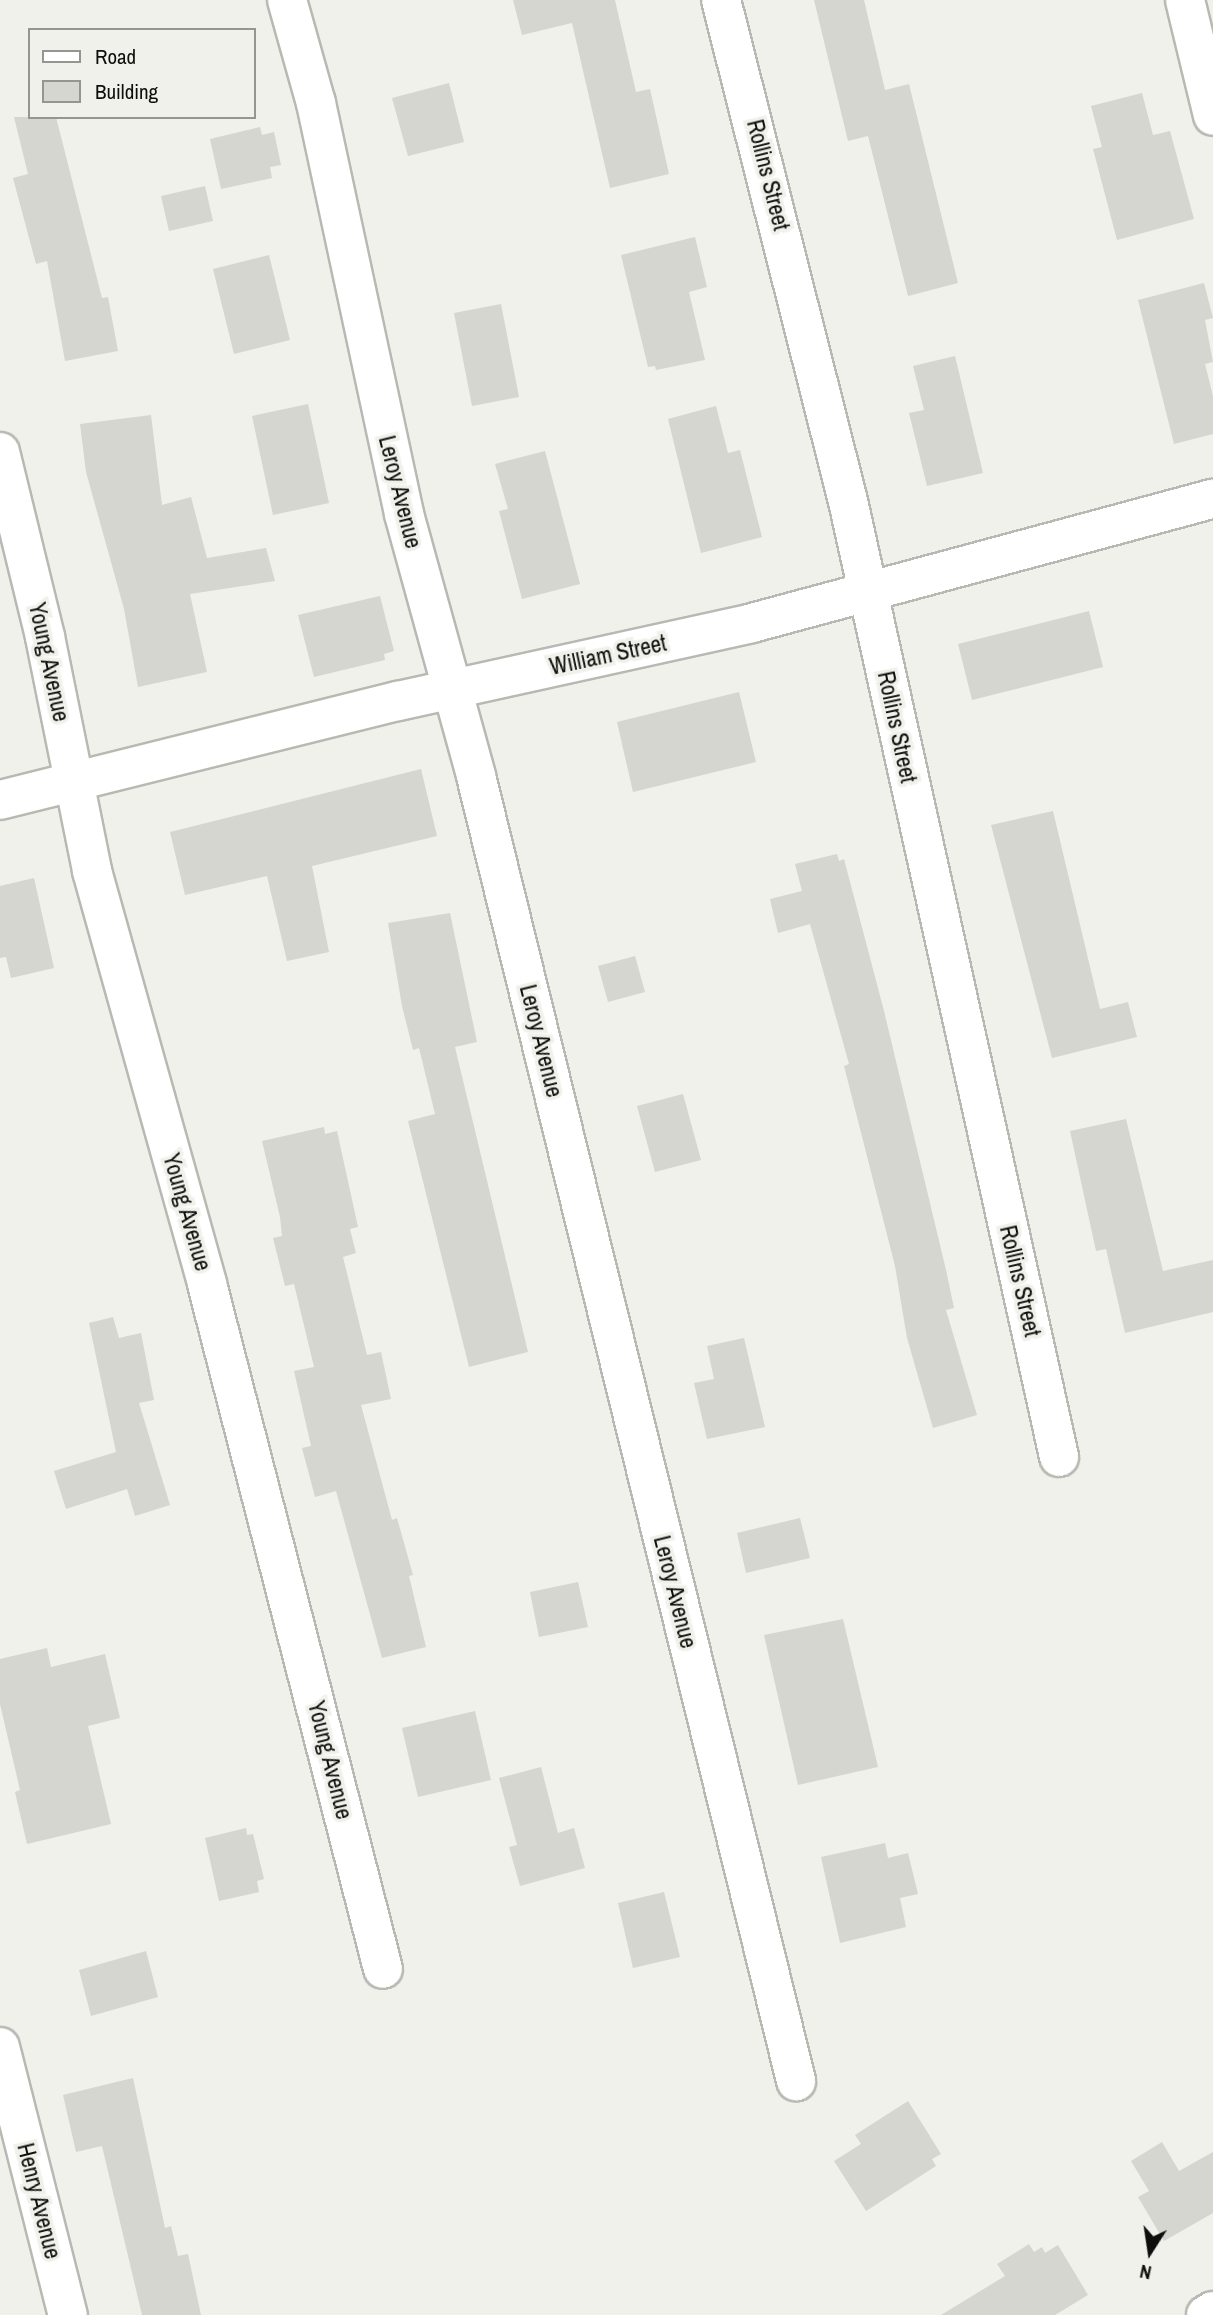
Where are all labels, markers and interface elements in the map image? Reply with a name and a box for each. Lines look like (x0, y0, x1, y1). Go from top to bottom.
legend (28, 28, 256, 119)
text: Road (95, 42, 136, 71)
text: Building (95, 77, 158, 106)
street label: Rollins Street (741, 117, 795, 233)
street label: Leroy Avenue (373, 432, 427, 552)
street label: Young Avenue (23, 600, 75, 724)
street label: William Street (547, 629, 669, 681)
street label: Rollins Street (872, 669, 922, 785)
street label: Leroy Avenue (514, 981, 568, 1101)
street label: Young Avenue (157, 1150, 217, 1274)
street label: Rollins Street (994, 1223, 1046, 1339)
street label: Leroy Avenue (648, 1532, 702, 1652)
street label: Young Avenue (302, 1698, 358, 1822)
street label: Henry Avenue (11, 2140, 67, 2262)
north arrow (1115, 2217, 1185, 2287)
text: N (1137, 2259, 1154, 2286)

